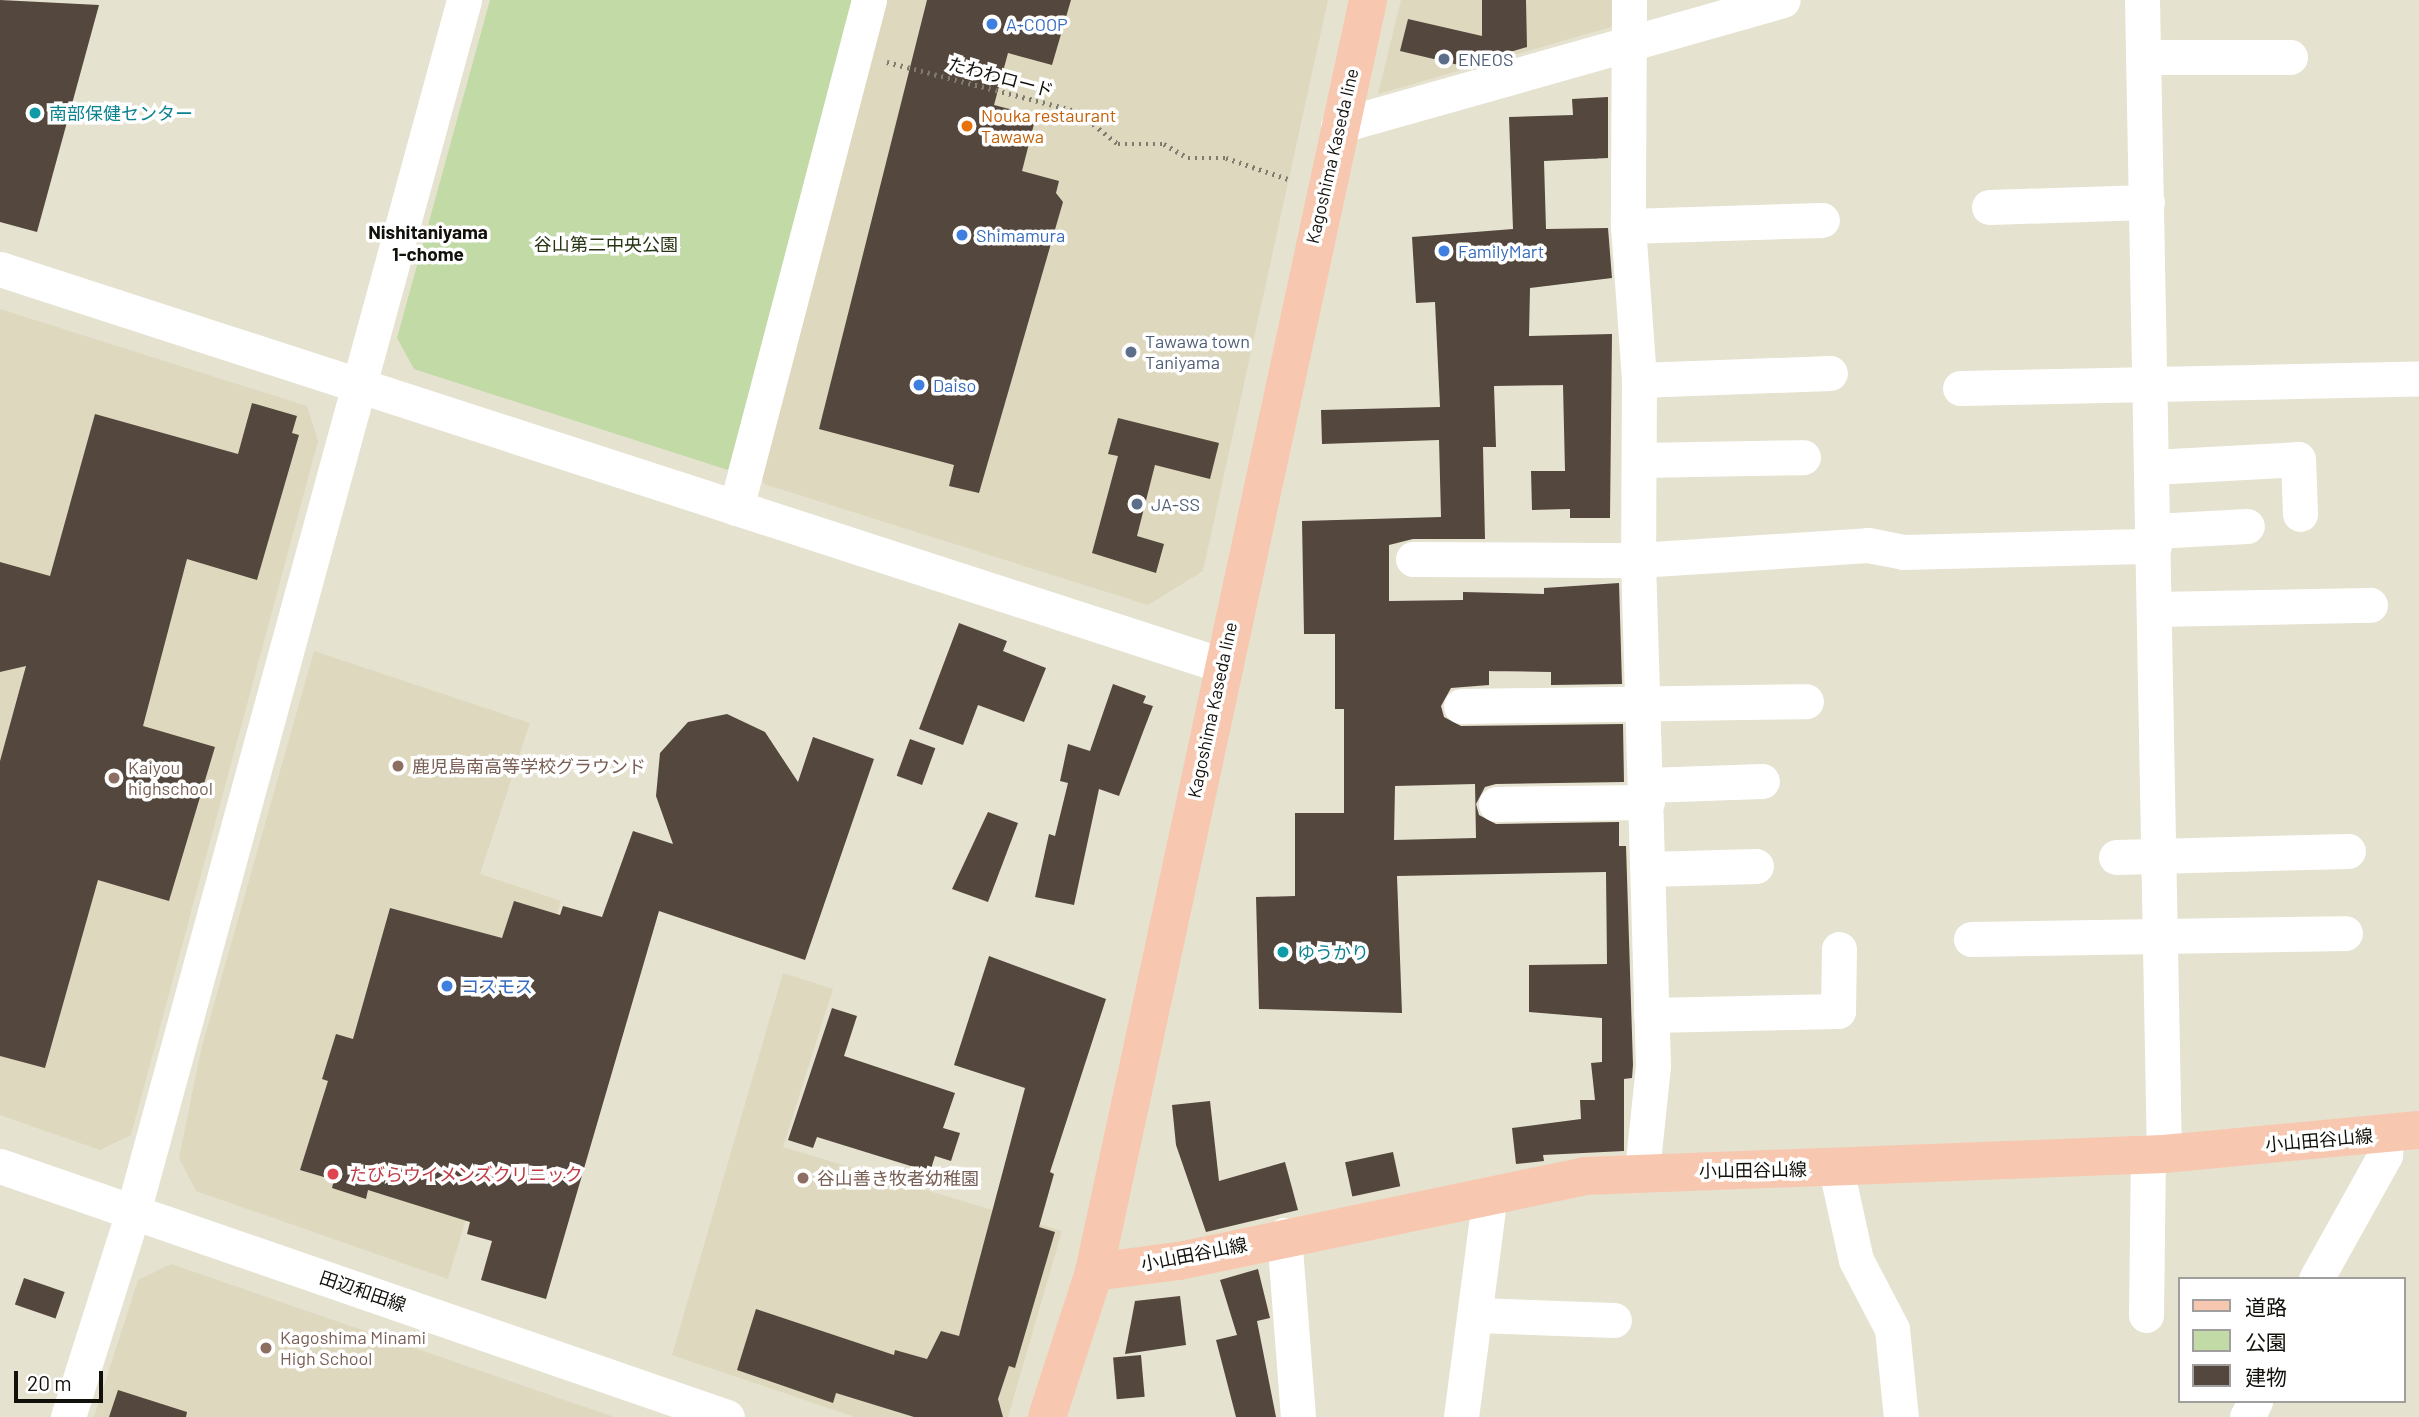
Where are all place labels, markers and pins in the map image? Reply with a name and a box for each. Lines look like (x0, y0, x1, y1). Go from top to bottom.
place label: A-COOP (1006, 13, 1068, 35)
marker: A-COOP (984, 16, 1000, 32)
place label: ENEOS (1458, 48, 1513, 70)
marker: ENEOS (1436, 51, 1452, 67)
place label: 南部保健センター (49, 102, 193, 124)
marker: 南部保健センター (27, 105, 43, 121)
place label: Nouka restaurant Tawawa (981, 105, 1116, 148)
marker: Nouka restaurant Tawawa (959, 118, 975, 134)
place label: Shimamura (976, 224, 1065, 246)
marker: Shimamura (954, 227, 970, 243)
place label: FamilyMart (1458, 240, 1544, 262)
marker: FamilyMart (1436, 243, 1452, 259)
place label: Tawawa town Taniyama (1145, 331, 1250, 374)
marker: Tawawa town Taniyama (1123, 344, 1139, 360)
place label: Daiso (933, 374, 976, 396)
marker: Daiso (911, 377, 927, 393)
place label: JA-SS (1151, 493, 1200, 515)
marker: JA-SS (1129, 496, 1145, 512)
place label: 鹿児島南高等学校グラウンド (412, 755, 646, 777)
place label: Kaiyou highschool (128, 757, 213, 800)
marker: 鹿児島南高等学校グラウンド (390, 758, 406, 774)
marker: Kaiyou highschool (106, 770, 122, 786)
place label: ゆうかり (1297, 941, 1369, 963)
marker: ゆうかり (1275, 944, 1291, 960)
place label: コスモス (461, 975, 533, 997)
marker: コスモス (439, 978, 455, 994)
place label: たびらウイメンズクリニック (349, 1163, 583, 1185)
marker: たびらウイメンズクリニック (323, 1164, 343, 1184)
place label: 谷山善き牧者幼稚園 (817, 1167, 979, 1189)
marker: 谷山善き牧者幼稚園 (795, 1170, 811, 1186)
place label: Kagoshima Minami High School (280, 1327, 426, 1370)
marker: Kagoshima Minami High School (258, 1340, 274, 1356)

